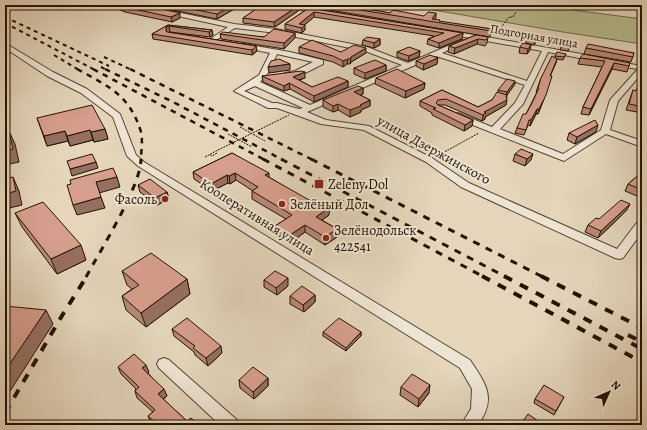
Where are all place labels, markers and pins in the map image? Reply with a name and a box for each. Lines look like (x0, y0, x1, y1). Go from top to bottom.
place label: Zeleny Dol (328, 175, 389, 194)
marker: Zeleny Dol (313, 178, 325, 190)
place label: Фасоль (115, 190, 157, 209)
marker: Фасоль (160, 194, 170, 204)
place label: Зелёный Дол (290, 195, 368, 214)
marker: Зелёный Дол (277, 199, 287, 209)
place label: Зелёнодольск 422541 (334, 221, 417, 256)
marker: Зелёнодольск 422541 (321, 233, 331, 243)

